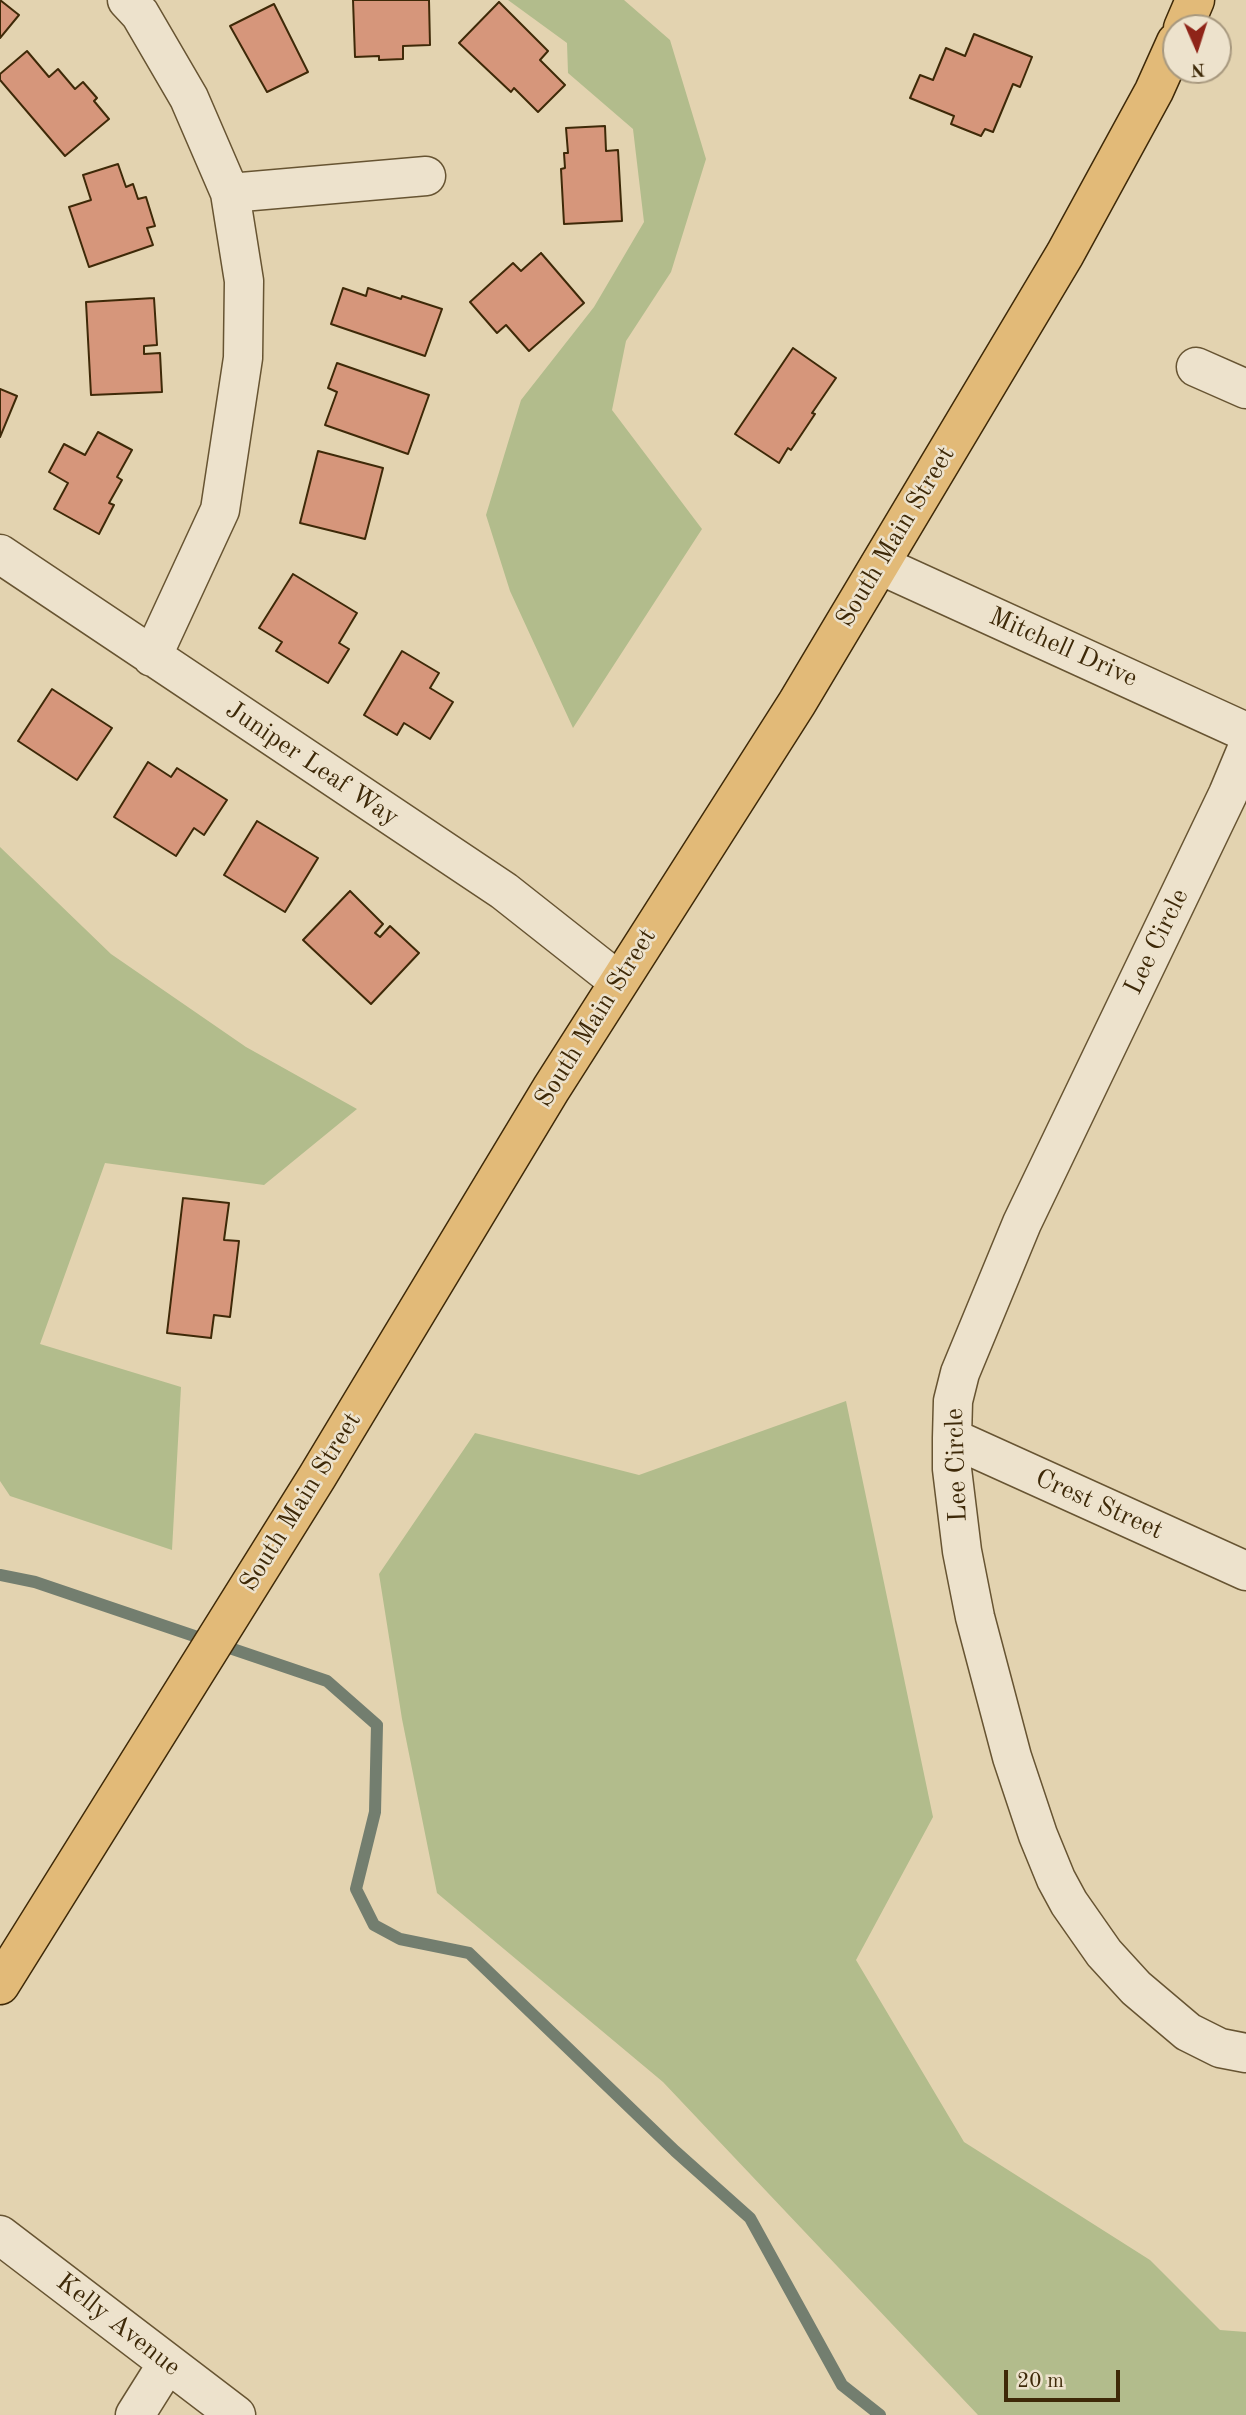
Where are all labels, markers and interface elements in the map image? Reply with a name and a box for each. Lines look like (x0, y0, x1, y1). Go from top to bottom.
north arrow (1162, 14, 1232, 84)
text: N (1190, 59, 1206, 78)
street label: South Main Street (830, 441, 962, 633)
street label: Mitchell Drive (984, 601, 1142, 695)
street label: Juniper Leaf Way (219, 694, 405, 834)
street label: Lee Circle (1118, 884, 1196, 1000)
street label: South Main Street (528, 923, 664, 1113)
street label: South Main Street (233, 1407, 369, 1597)
street label: Lee Circle (939, 1407, 975, 1523)
street label: Crest Street (1030, 1463, 1168, 1547)
street label: Kelly Avenue (50, 2267, 186, 2383)
scale bar (1008, 2356, 1124, 2400)
text: 20 m (1017, 2371, 1064, 2392)

